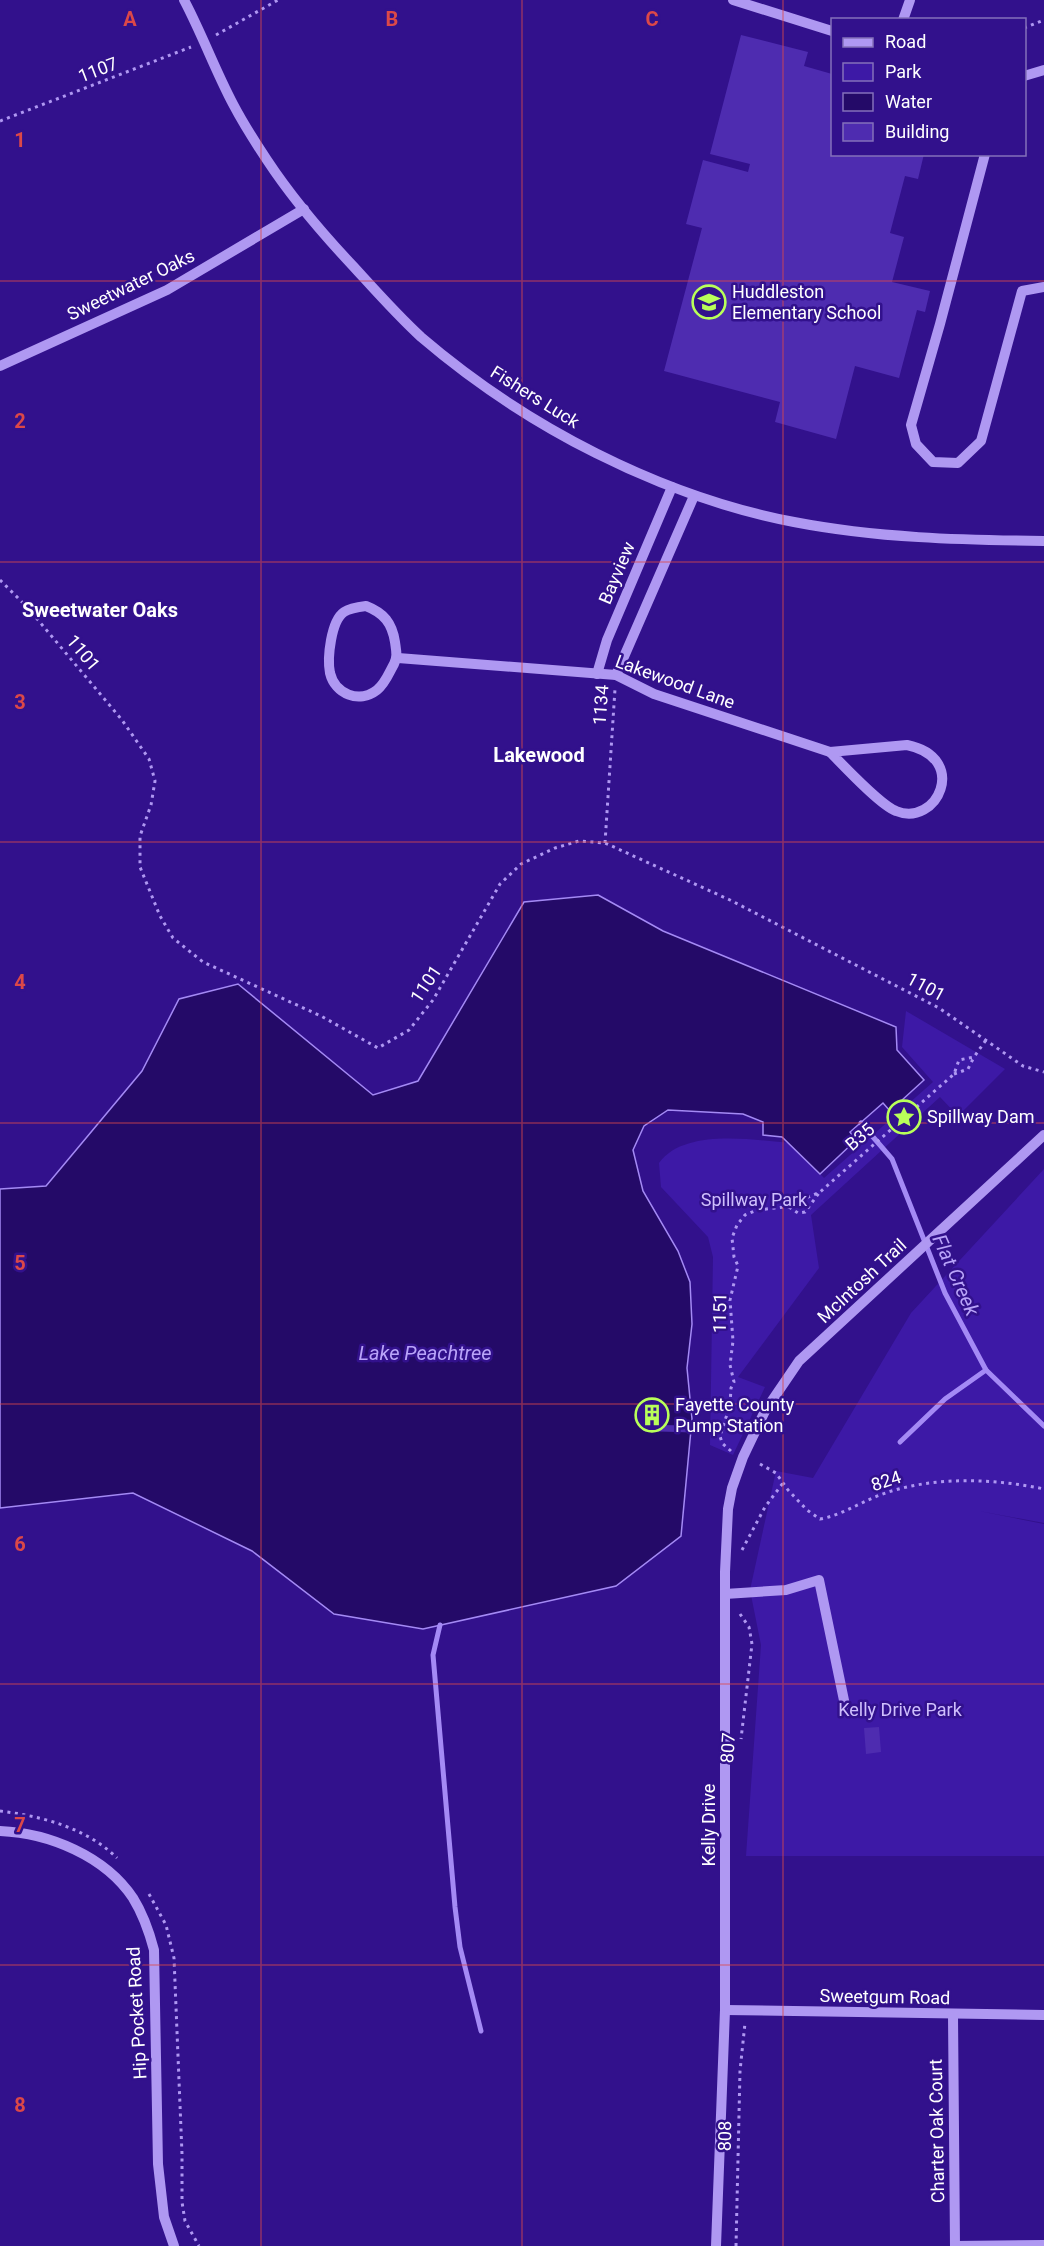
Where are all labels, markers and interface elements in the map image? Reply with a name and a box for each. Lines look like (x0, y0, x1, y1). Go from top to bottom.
text: A (123, 7, 137, 31)
text: B (386, 7, 398, 31)
text: C (645, 7, 659, 31)
legend (831, 18, 1026, 156)
text: Road (885, 31, 926, 52)
street label: 1107 (75, 52, 120, 87)
text: Park (885, 61, 922, 82)
text: Water (885, 91, 932, 112)
text: Building (885, 121, 949, 142)
text: 1 (14, 128, 26, 152)
street label: Sweetwater Oaks (64, 245, 198, 324)
place label: Huddleston Elementary School (732, 281, 881, 323)
school or university icon: Huddleston Elementary School (691, 284, 727, 320)
street label: Fishers Luck (487, 361, 584, 433)
text: 2 (14, 409, 26, 433)
street label: Bayview (594, 538, 639, 607)
district label: Sweetwater Oaks (22, 598, 178, 622)
street label: 1101 (62, 630, 104, 675)
street label: Lakewood Lane (613, 650, 738, 713)
street label: 1134 (589, 684, 612, 726)
text: 3 (14, 690, 26, 714)
district label: Lakewood (493, 743, 585, 767)
street label: 1101 (406, 961, 446, 1006)
street label: 1101 (903, 968, 949, 1005)
text: 4 (14, 970, 26, 994)
place icon: Spillway Dam (886, 1099, 922, 1135)
place label: Spillway Dam (927, 1106, 1034, 1127)
street label: B35 (841, 1118, 878, 1155)
park label: Spillway Park (701, 1189, 808, 1210)
water label: Flat Creek (927, 1231, 985, 1321)
street label: McIntosh Trail (813, 1234, 910, 1327)
text: 5 (14, 1251, 26, 1275)
street label: 1151 (709, 1293, 730, 1333)
water label: Lake Peachtree (359, 1341, 491, 1365)
place label: Fayette County Pump Station (675, 1394, 795, 1436)
building icon: Fayette County Pump Station (634, 1397, 670, 1433)
street label: 824 (868, 1466, 904, 1495)
text: 6 (14, 1532, 26, 1556)
park label: Kelly Drive Park (838, 1699, 963, 1720)
street label: 807 (716, 1732, 739, 1764)
street label: Kelly Drive (698, 1784, 719, 1866)
text: 7 (14, 1813, 26, 1837)
street label: Hip Pocket Road (123, 1946, 150, 2080)
street label: Sweetgum Road (819, 1985, 951, 2008)
street label: Charter Oak Court (925, 2059, 948, 2203)
text: 8 (14, 2093, 26, 2117)
street label: 808 (714, 2121, 735, 2151)

